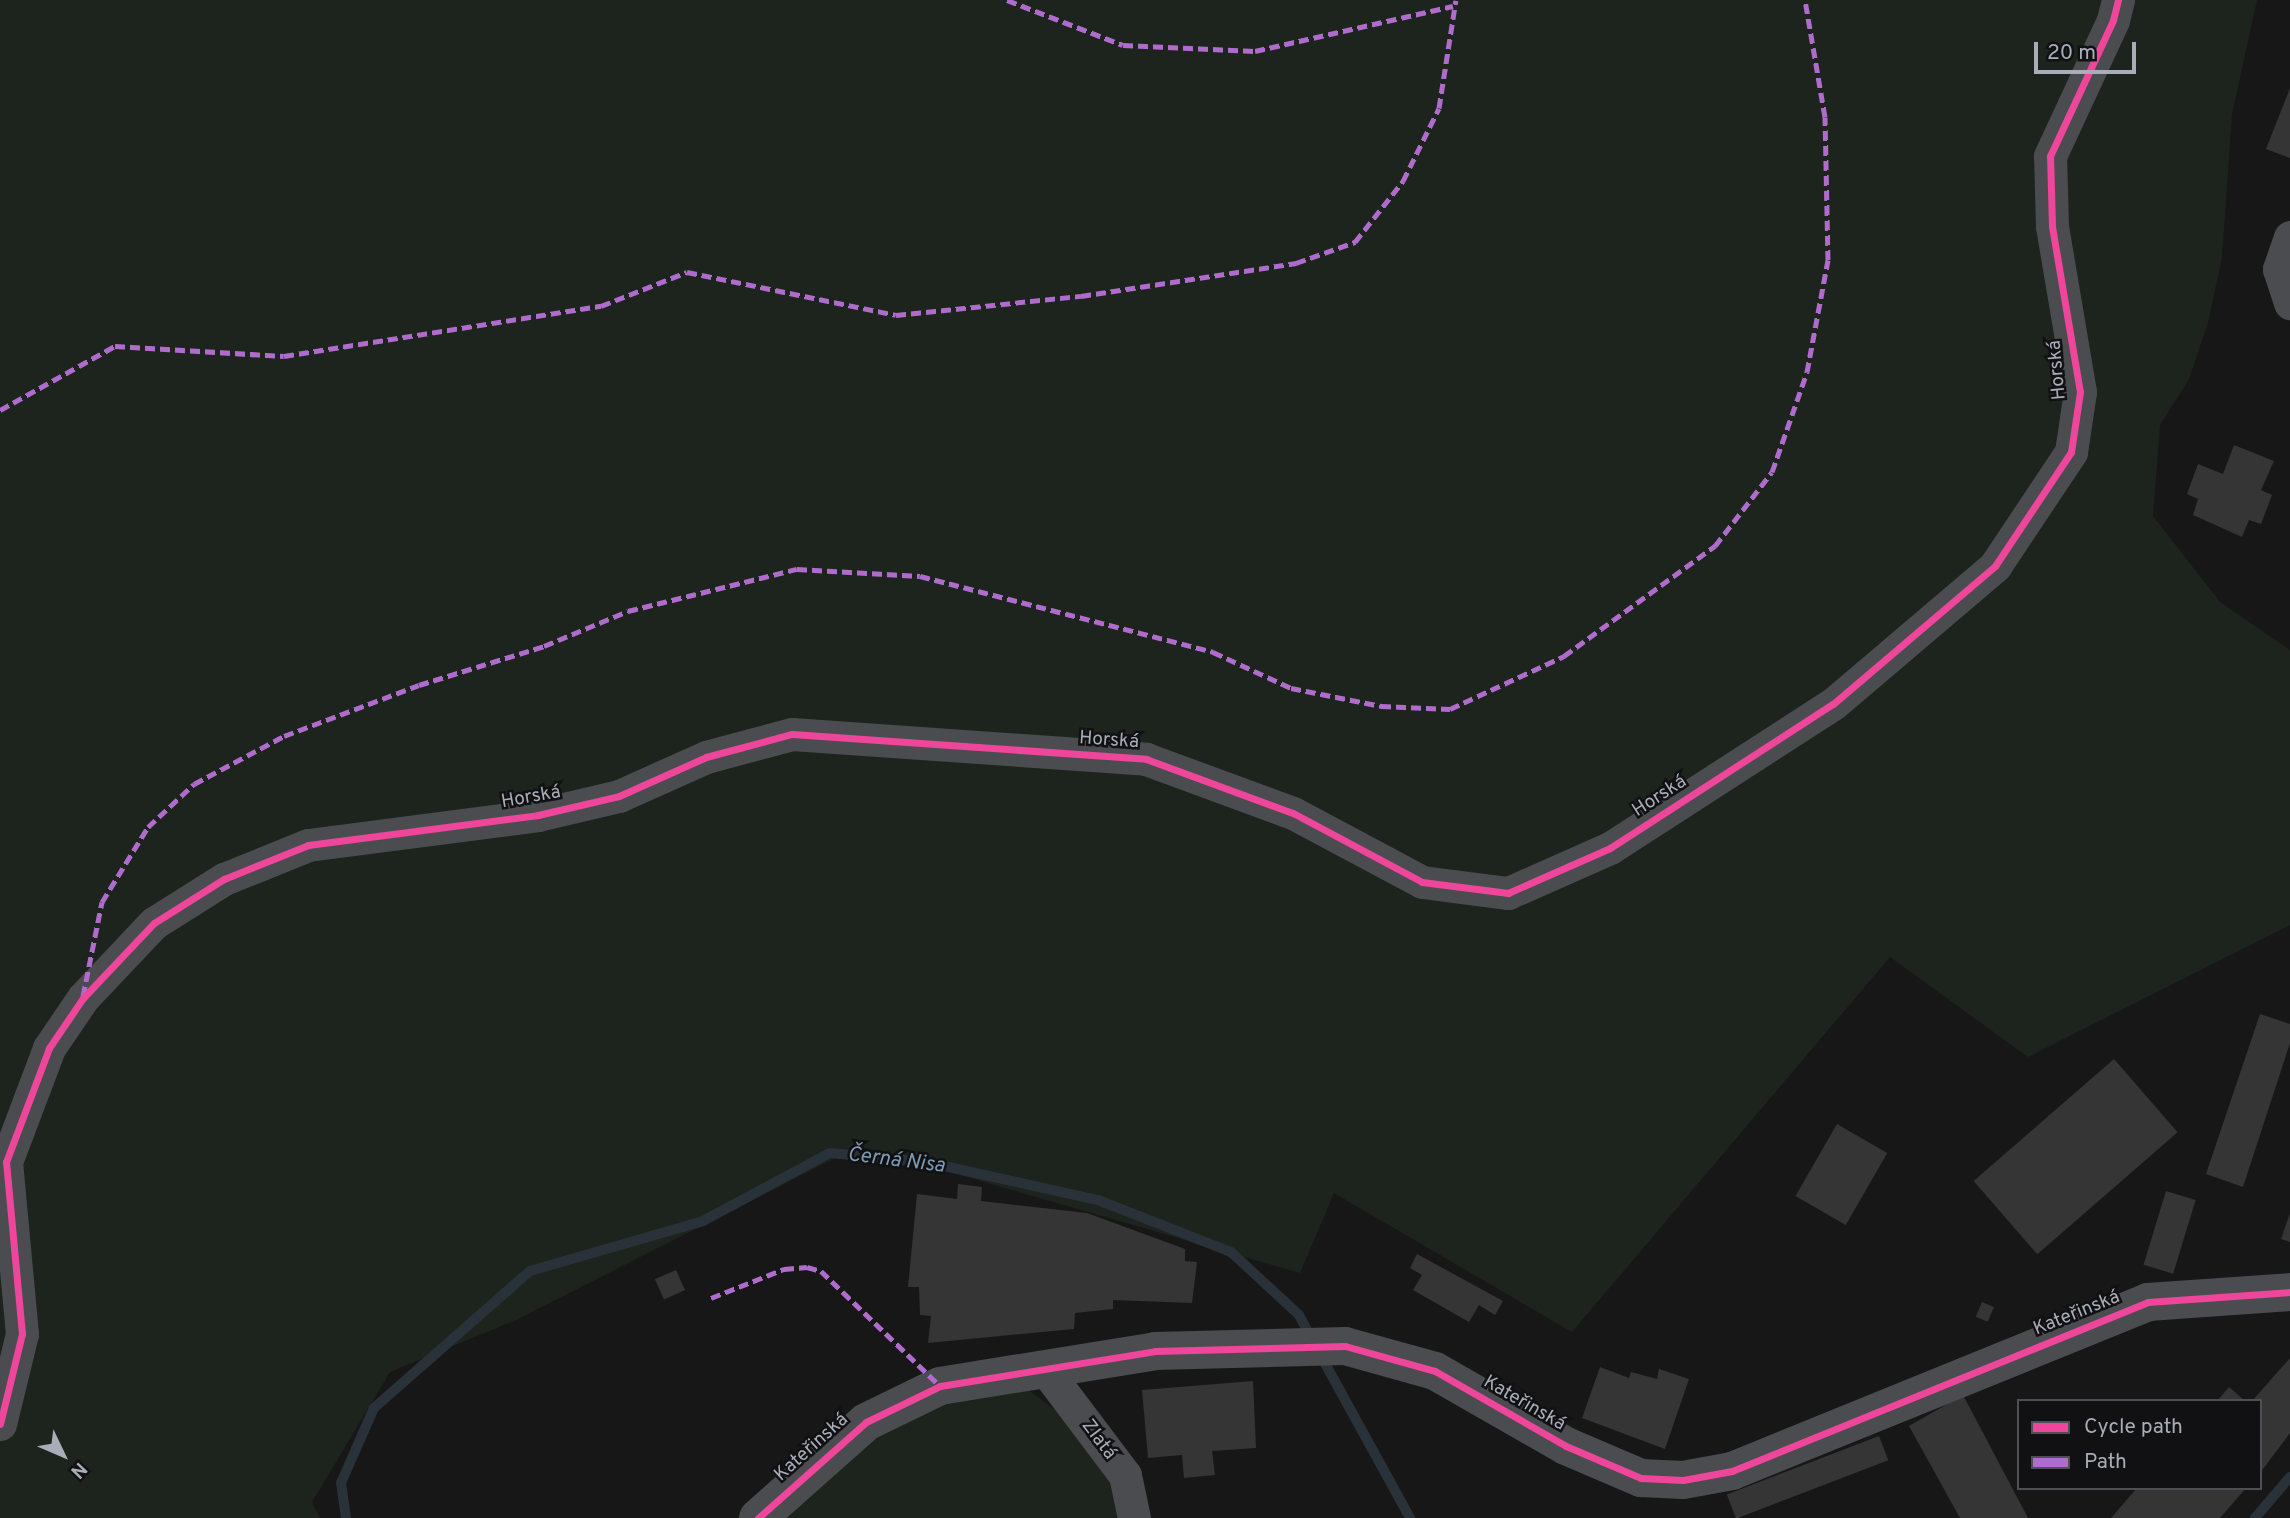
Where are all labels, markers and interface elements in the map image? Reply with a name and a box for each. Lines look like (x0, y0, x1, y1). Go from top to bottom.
scale bar (2038, 28, 2140, 72)
text: 20 m (2047, 40, 2096, 67)
street label: Horská (2044, 339, 2072, 401)
street label: Horská (1078, 728, 1140, 754)
street label: Horská (1629, 771, 1691, 823)
street label: Horská (499, 782, 563, 814)
water label: Černá Nisa (846, 1143, 946, 1179)
street label: Kateřinská (2030, 1286, 2124, 1342)
street label: Kateřinská (1479, 1371, 1569, 1437)
legend (2017, 1399, 2262, 1490)
street label: Kateřinská (770, 1409, 854, 1487)
text: Cycle path (2084, 1414, 2183, 1441)
street label: Zlatá (1076, 1415, 1120, 1465)
north arrow (28, 1420, 98, 1490)
text: Path (2084, 1449, 2127, 1476)
text: N (65, 1456, 91, 1483)

